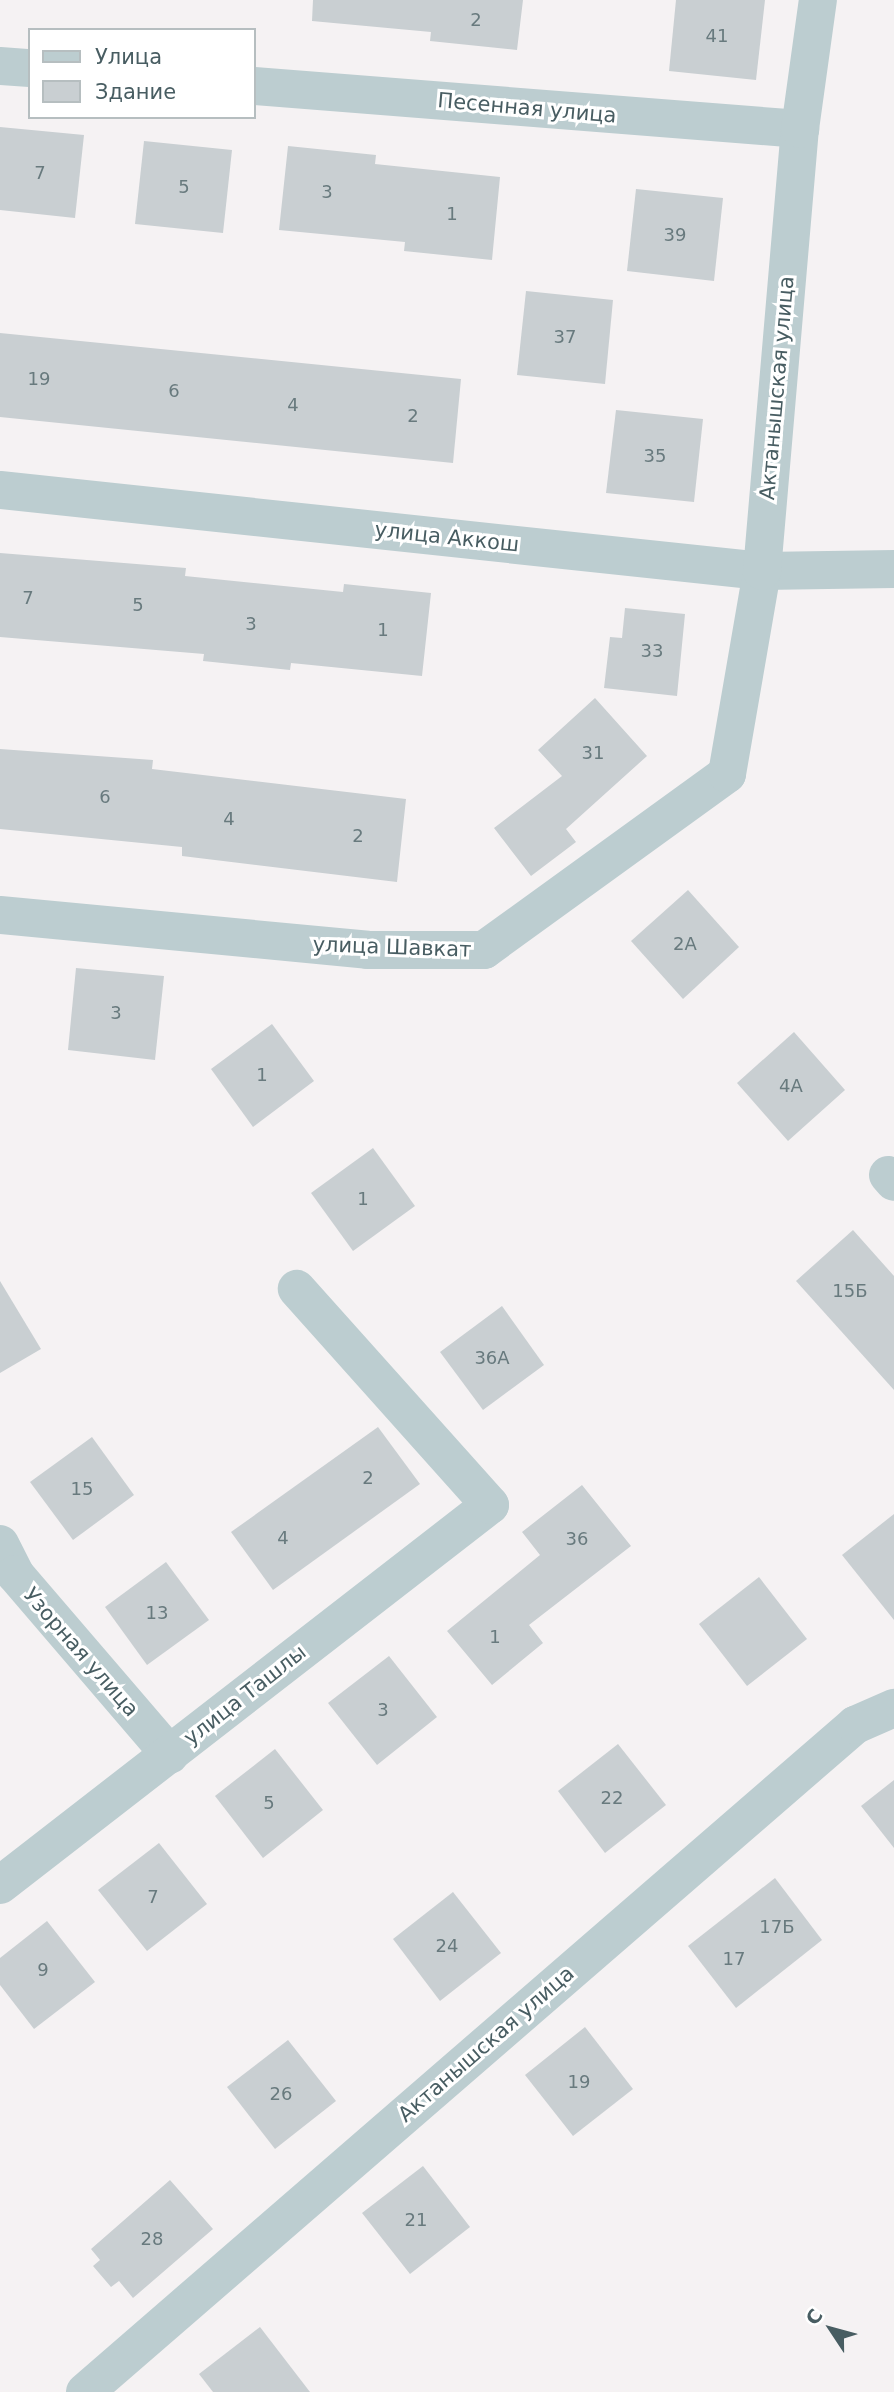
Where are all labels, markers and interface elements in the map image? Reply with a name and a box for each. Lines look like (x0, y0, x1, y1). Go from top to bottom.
house number: 2 (470, 9, 482, 31)
house number: 41 (706, 25, 728, 47)
legend (28, 28, 256, 119)
text: Улица (95, 45, 162, 69)
text: Здание (95, 80, 176, 104)
street label: Песенная улица (437, 88, 617, 128)
house number: 7 (34, 162, 46, 184)
house number: 5 (178, 176, 190, 198)
house number: 3 (321, 181, 333, 203)
house number: 1 (446, 203, 458, 225)
house number: 39 (664, 224, 686, 246)
street label: Актанышская улица (755, 275, 799, 501)
house number: 37 (554, 326, 576, 348)
house number: 19 (28, 368, 50, 390)
house number: 6 (168, 380, 180, 402)
house number: 4 (287, 394, 299, 416)
house number: 2 (407, 405, 419, 427)
house number: 35 (644, 445, 666, 467)
street label: улица Аккош (374, 517, 520, 557)
house number: 7 (22, 587, 34, 609)
house number: 5 (132, 594, 144, 616)
house number: 3 (245, 613, 257, 635)
house number: 1 (377, 619, 389, 641)
house number: 33 (641, 640, 663, 662)
house number: 31 (582, 742, 604, 764)
house number: 6 (99, 786, 111, 808)
house number: 4 (223, 808, 235, 830)
house number: 2 (352, 825, 364, 847)
street label: улица Шавкат (312, 932, 472, 962)
house number: 2А (673, 933, 697, 955)
house number: 3 (110, 1002, 122, 1024)
house number: 1 (256, 1064, 268, 1086)
house number: 4А (779, 1075, 803, 1097)
house number: 1 (357, 1188, 369, 1210)
house number: 15Б (832, 1280, 868, 1302)
house number: 36А (474, 1347, 510, 1369)
house number: 2 (362, 1467, 374, 1489)
house number: 15 (71, 1478, 93, 1500)
house number: 4 (277, 1527, 289, 1549)
house number: 36 (566, 1528, 588, 1550)
street label: Узорная улица (18, 1582, 144, 1722)
house number: 13 (146, 1602, 168, 1624)
house number: 1 (489, 1626, 501, 1648)
street label: улица Ташлы (179, 1639, 311, 1751)
house number: 3 (377, 1699, 389, 1721)
house number: 22 (601, 1787, 623, 1809)
house number: 5 (263, 1792, 275, 1814)
house number: 7 (147, 1886, 159, 1908)
house number: 17Б (759, 1916, 795, 1938)
house number: 24 (436, 1935, 458, 1957)
house number: 17 (723, 1948, 745, 1970)
house number: 9 (37, 1959, 49, 1981)
street label: Актанышская улица (393, 1961, 579, 2127)
house number: 19 (568, 2071, 590, 2093)
house number: 26 (270, 2083, 292, 2105)
house number: 21 (405, 2209, 427, 2231)
house number: 28 (141, 2228, 163, 2250)
north arrow (796, 2294, 866, 2364)
text: С (801, 2305, 827, 2329)

